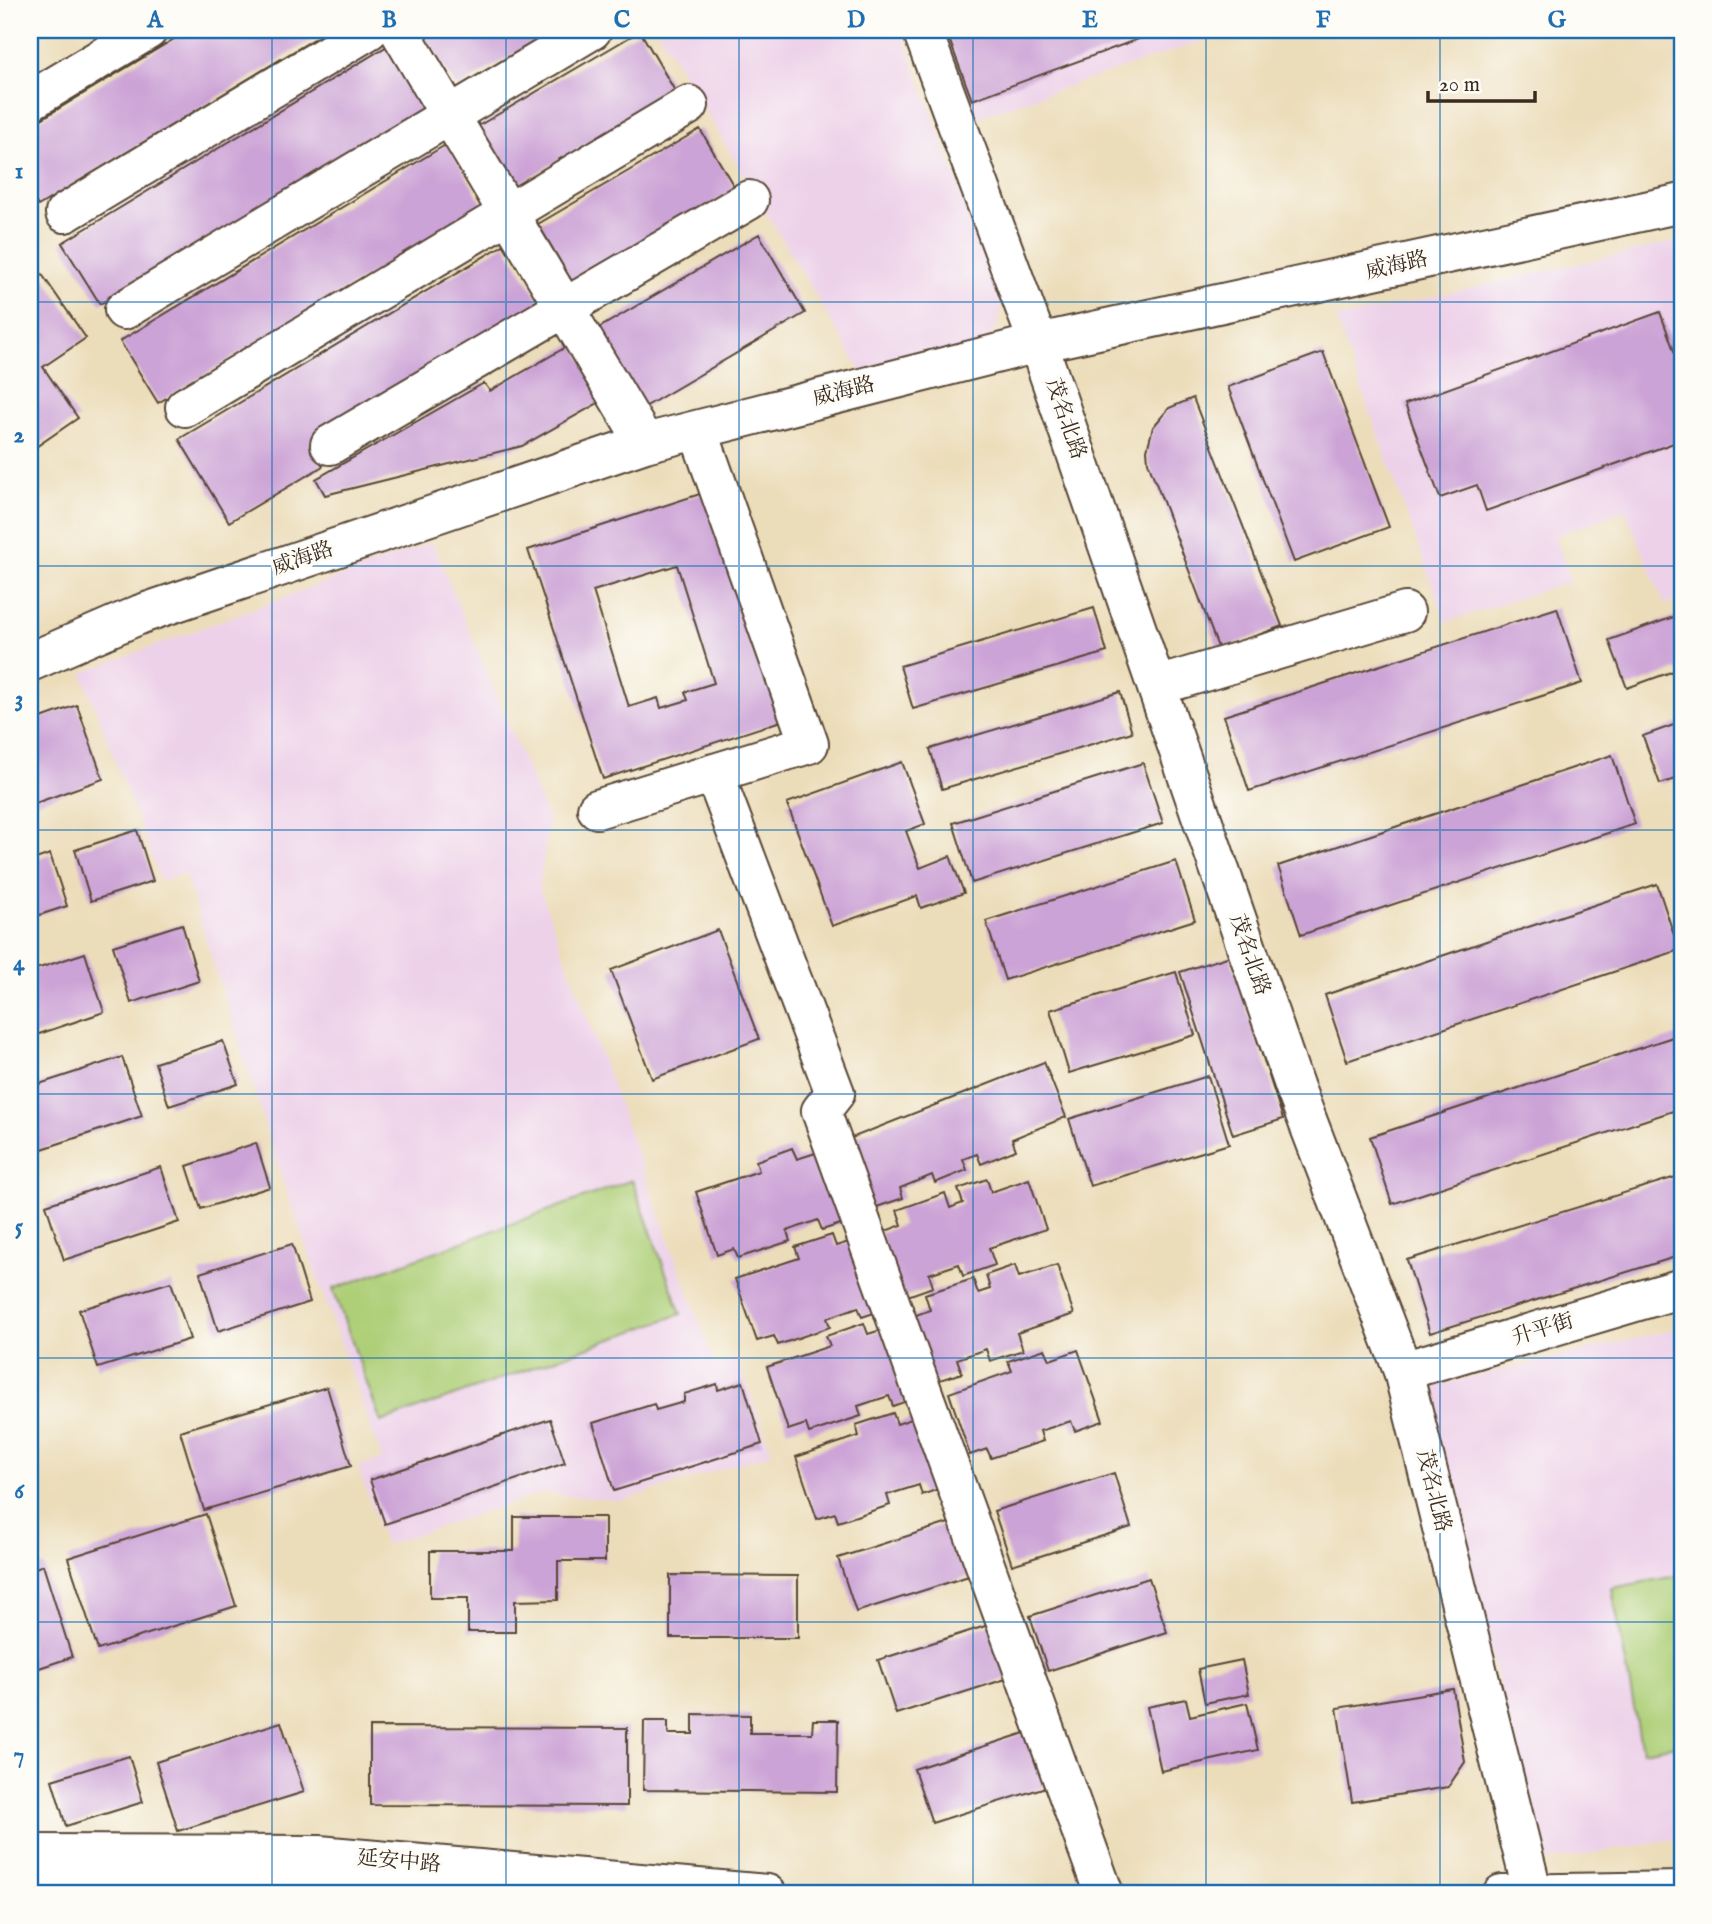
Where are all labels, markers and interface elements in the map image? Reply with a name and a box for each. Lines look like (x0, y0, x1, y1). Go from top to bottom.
text: A (146, 6, 164, 35)
text: B (381, 6, 397, 35)
text: C (614, 6, 631, 35)
text: D (847, 6, 865, 35)
text: E (1082, 6, 1098, 35)
text: F (1316, 6, 1331, 35)
text: G (1548, 6, 1567, 35)
scale bar (1428, 60, 1535, 104)
text: 20 m (1439, 72, 1480, 99)
text: 1 (15, 157, 23, 186)
street label: 威海路 (1363, 246, 1431, 286)
street label: 威海路 (810, 371, 878, 413)
street label: 茂名北路 (1039, 375, 1091, 463)
text: 2 (14, 421, 25, 450)
street label: 威海路 (269, 536, 337, 582)
text: 3 (15, 685, 23, 714)
street label: 茂名北路 (1223, 911, 1275, 999)
text: 4 (13, 949, 25, 978)
text: 5 (15, 1213, 24, 1242)
street label: 升平街 (1509, 1308, 1577, 1352)
street label: 茂名北路 (1410, 1447, 1456, 1535)
text: 6 (14, 1477, 25, 1506)
text: 7 (14, 1741, 24, 1770)
street label: 延安中路 (356, 1845, 442, 1879)

